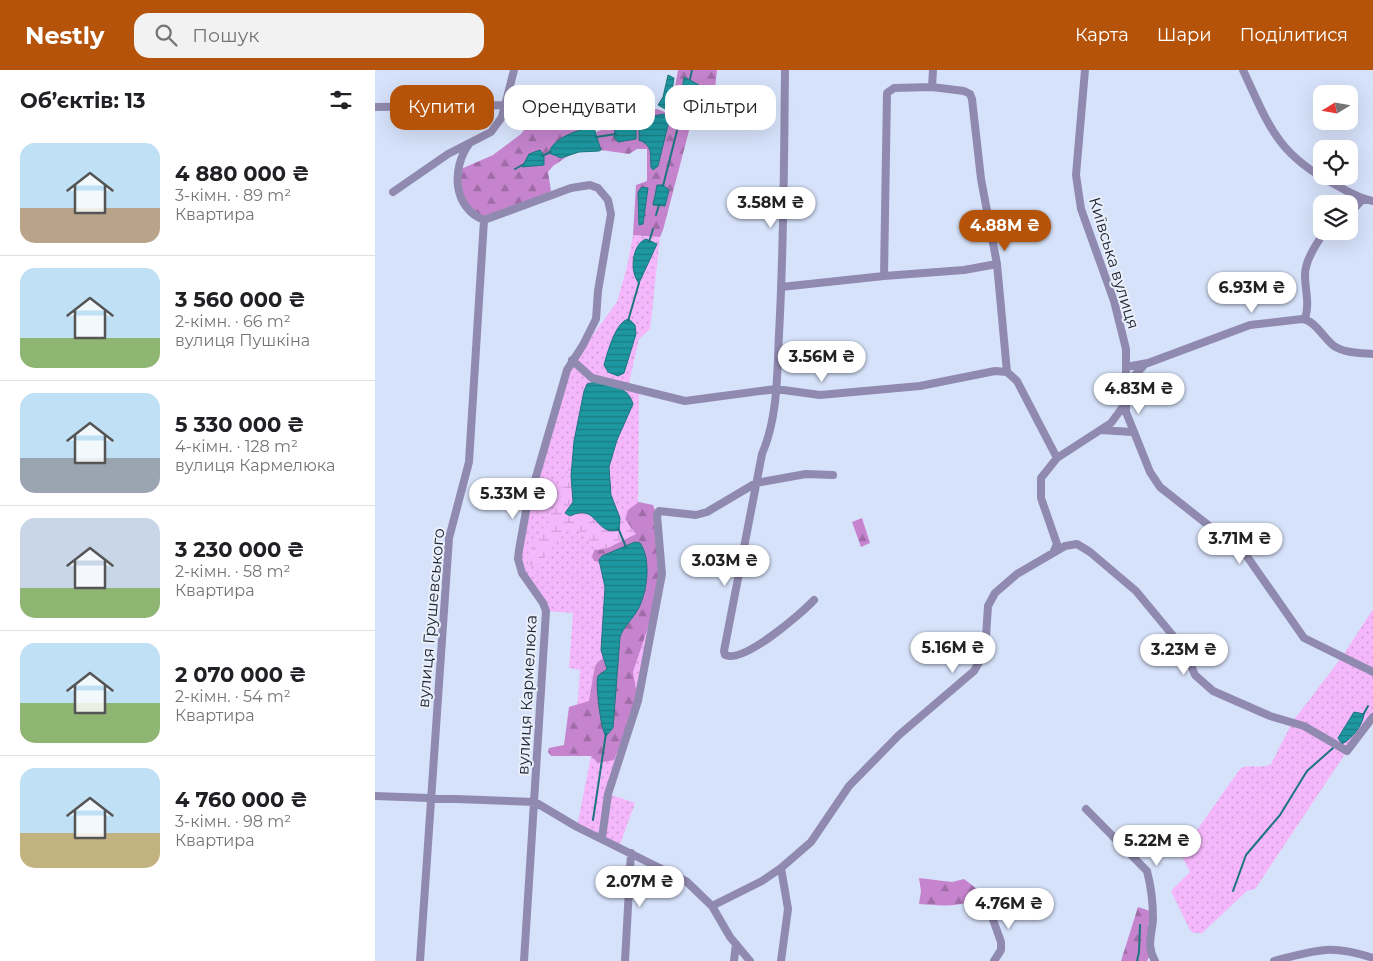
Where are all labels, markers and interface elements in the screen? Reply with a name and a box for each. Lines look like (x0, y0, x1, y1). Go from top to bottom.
search box (134, 13, 484, 58)
text: Nestly (25, 21, 104, 50)
icon: search (152, 21, 180, 49)
text: Пошук (192, 24, 259, 47)
text: Карта (1075, 24, 1129, 46)
text: Шари (1157, 24, 1212, 46)
text: Поділитися (1240, 24, 1348, 46)
chip: Купити (390, 85, 494, 130)
chip: Орендувати (504, 85, 655, 130)
chip: Фільтри (665, 85, 776, 130)
north arrow (1313, 85, 1357, 130)
map controls (1313, 85, 1358, 240)
icon: filters (327, 86, 355, 114)
text: Об’єктів: 13 (20, 88, 146, 113)
button: locate (1313, 140, 1358, 185)
text: 4 880 000 ₴ (175, 161, 309, 186)
icon: home (60, 163, 120, 223)
text: 3-кімн. · 89 m² (175, 186, 291, 205)
pin: 3.58M ₴ (725, 186, 817, 229)
text: 3.58M ₴ (738, 193, 804, 212)
street label: Київська вулиця (1085, 195, 1143, 331)
button: layers (1313, 195, 1358, 240)
text: Квартира (175, 205, 255, 224)
pin: 4.88M ₴ (959, 210, 1051, 252)
text: 4.88M ₴ (970, 216, 1040, 235)
pin: 6.93M ₴ (1206, 272, 1298, 314)
text: 6.93M ₴ (1218, 278, 1286, 297)
text: 3 560 000 ₴ (175, 287, 306, 312)
icon: home (60, 288, 120, 348)
text: 2-кімн. · 66 m² (175, 312, 291, 331)
text: вулиця Пушкіна (175, 331, 310, 350)
pin: 3.56M ₴ (776, 340, 868, 383)
text: 3.56M ₴ (789, 347, 855, 366)
pin: 4.83M ₴ (1093, 372, 1185, 415)
text: 4.83M ₴ (1105, 379, 1173, 398)
text: 5 330 000 ₴ (175, 412, 304, 437)
icon: home (60, 413, 120, 473)
text: 4-кімн. · 128 m² (175, 437, 298, 456)
text: вулиця Кармелюка (175, 456, 335, 475)
pin: 5.33M ₴ (467, 478, 559, 520)
text: 5.33M ₴ (480, 484, 546, 503)
pin: 3.71M ₴ (1194, 522, 1286, 565)
street label: вулиця Грушевського (414, 527, 448, 709)
text: 3.71M ₴ (1209, 529, 1271, 548)
text: 3 230 000 ₴ (175, 537, 304, 562)
icon: home (60, 538, 120, 598)
pin: 3.03M ₴ (679, 544, 771, 587)
text: 3.03M ₴ (692, 551, 758, 570)
text: 2-кімн. · 58 m² (175, 562, 290, 581)
text: Квартира (175, 581, 255, 600)
street label: вулиця Кармелюка (513, 614, 541, 776)
pin: 5.16M ₴ (907, 632, 999, 674)
pin: 3.23M ₴ (1138, 634, 1230, 676)
text: 5.16M ₴ (922, 638, 984, 657)
text: 3.23M ₴ (1151, 640, 1217, 659)
text: 2 070 000 ₴ (175, 662, 306, 687)
icon: home (60, 663, 120, 723)
text: 2-кімн. · 54 m² (175, 687, 291, 706)
text: Квартира (175, 706, 255, 725)
text: 4 760 000 ₴ (175, 787, 308, 812)
icon: home (60, 788, 120, 848)
text: 3-кімн. · 98 m² (175, 812, 291, 831)
pin: 5.22M ₴ (1111, 824, 1203, 867)
text: Квартира (175, 831, 255, 850)
text: 5.22M ₴ (1124, 831, 1190, 850)
pin: 2.07M ₴ (594, 866, 686, 908)
text: 2.07M ₴ (606, 872, 674, 891)
pin: 4.76M ₴ (963, 888, 1055, 930)
text: 4.76M ₴ (975, 894, 1043, 913)

